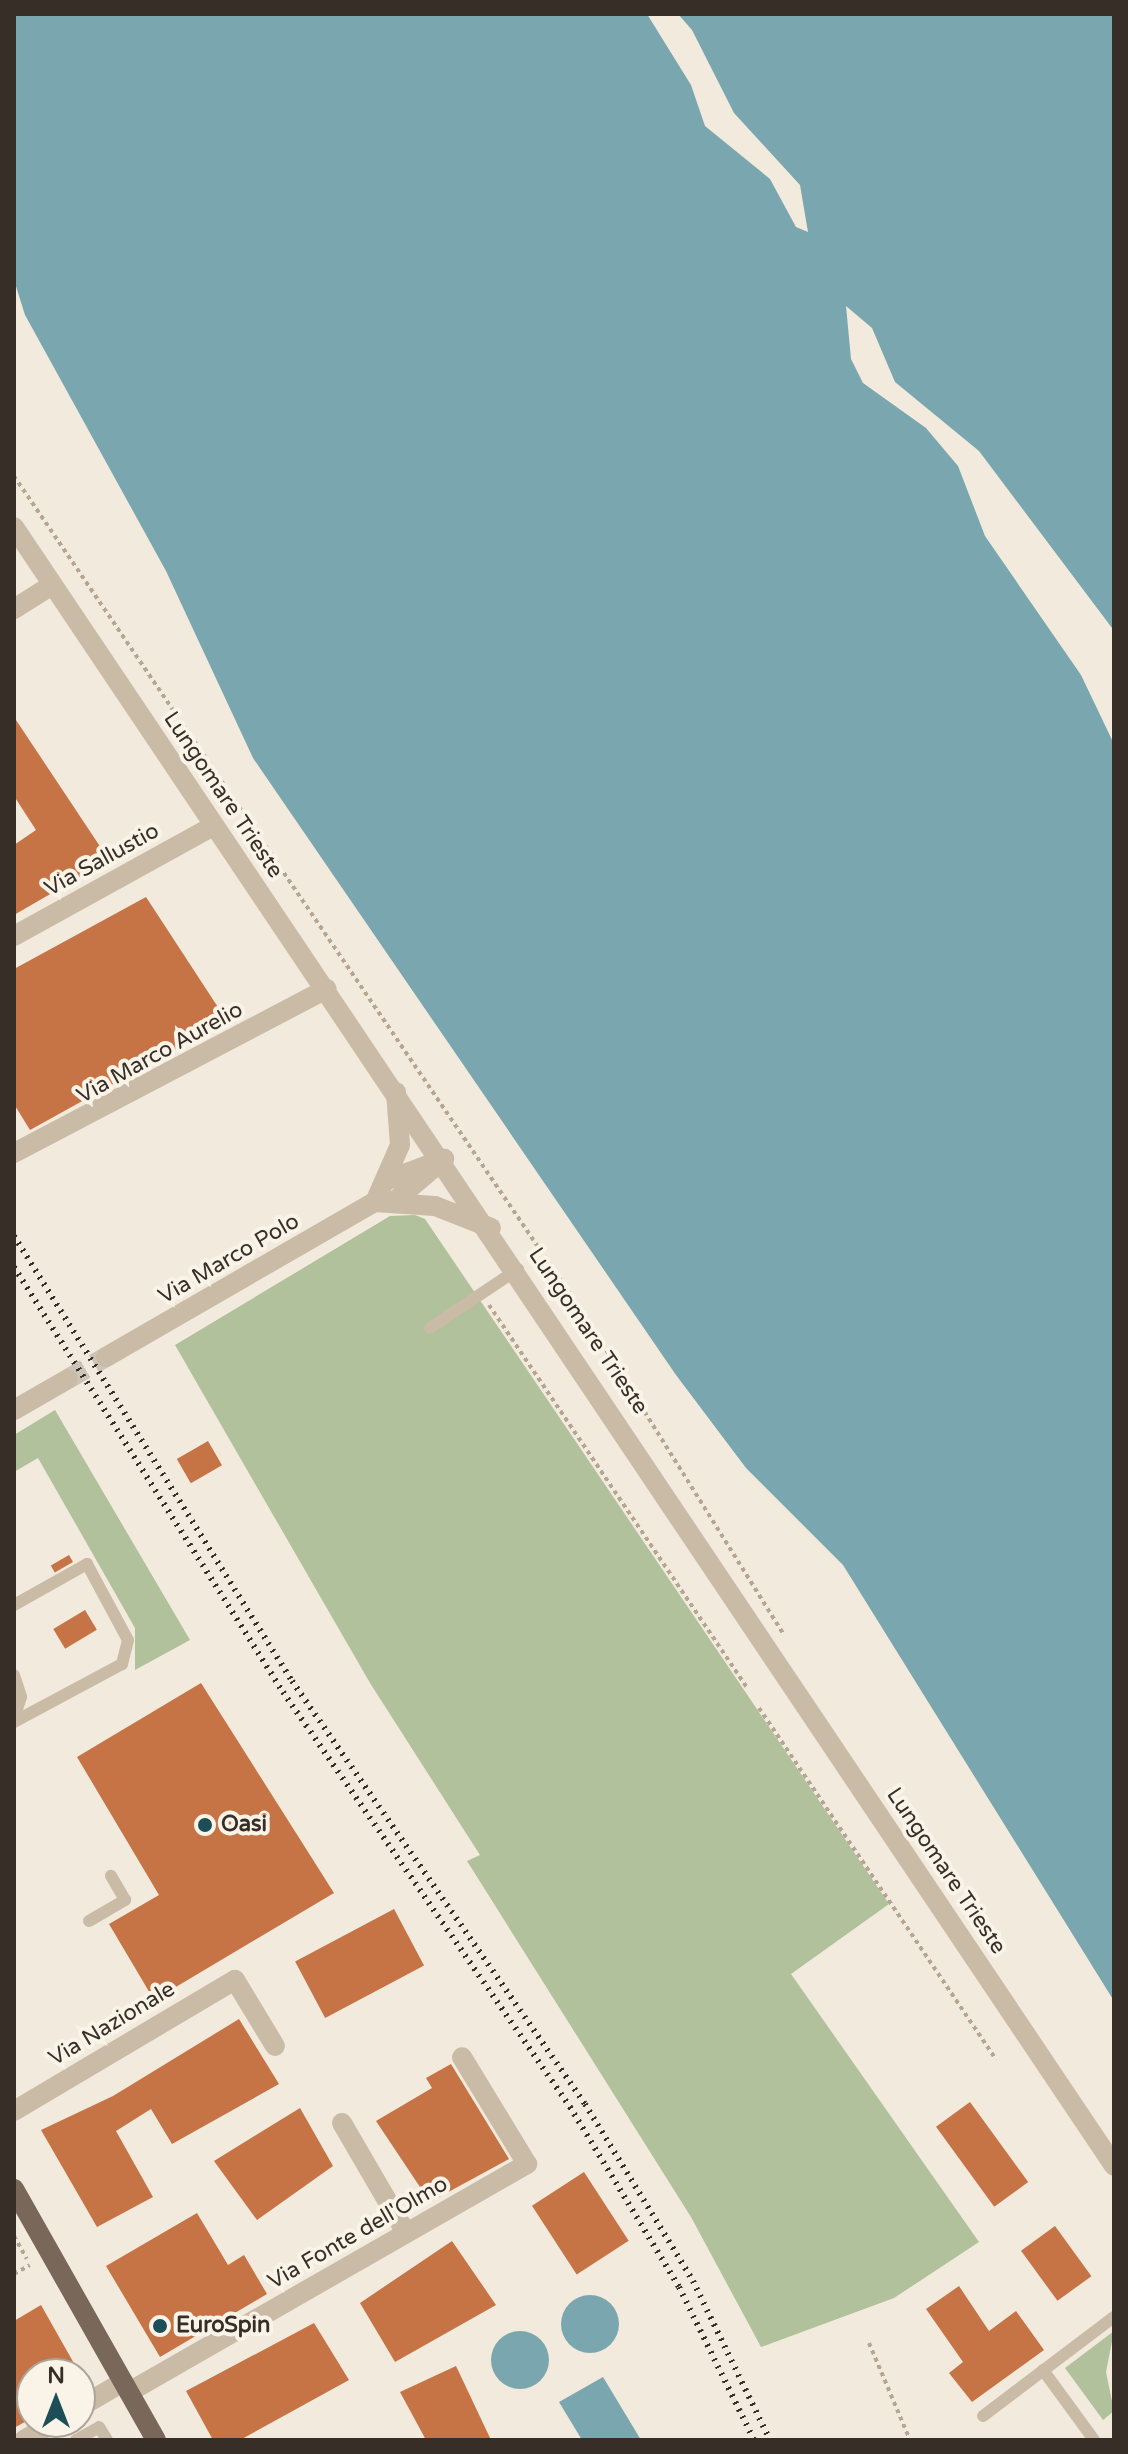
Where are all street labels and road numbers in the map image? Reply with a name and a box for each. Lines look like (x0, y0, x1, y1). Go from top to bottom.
street label: Lungomare Trieste (157, 707, 289, 883)
street label: Via Sallustio (40, 818, 164, 902)
street label: Via Marco Aurelio (73, 997, 247, 1109)
street label: Via Marco Polo (154, 1208, 304, 1310)
street label: Lungomare Trieste (522, 1243, 654, 1419)
street label: Lungomare Trieste (880, 1783, 1012, 1959)
street label: Via Nazionale (44, 1976, 180, 2072)
street label: Via Fonte dell'Olmo (264, 2171, 452, 2295)

